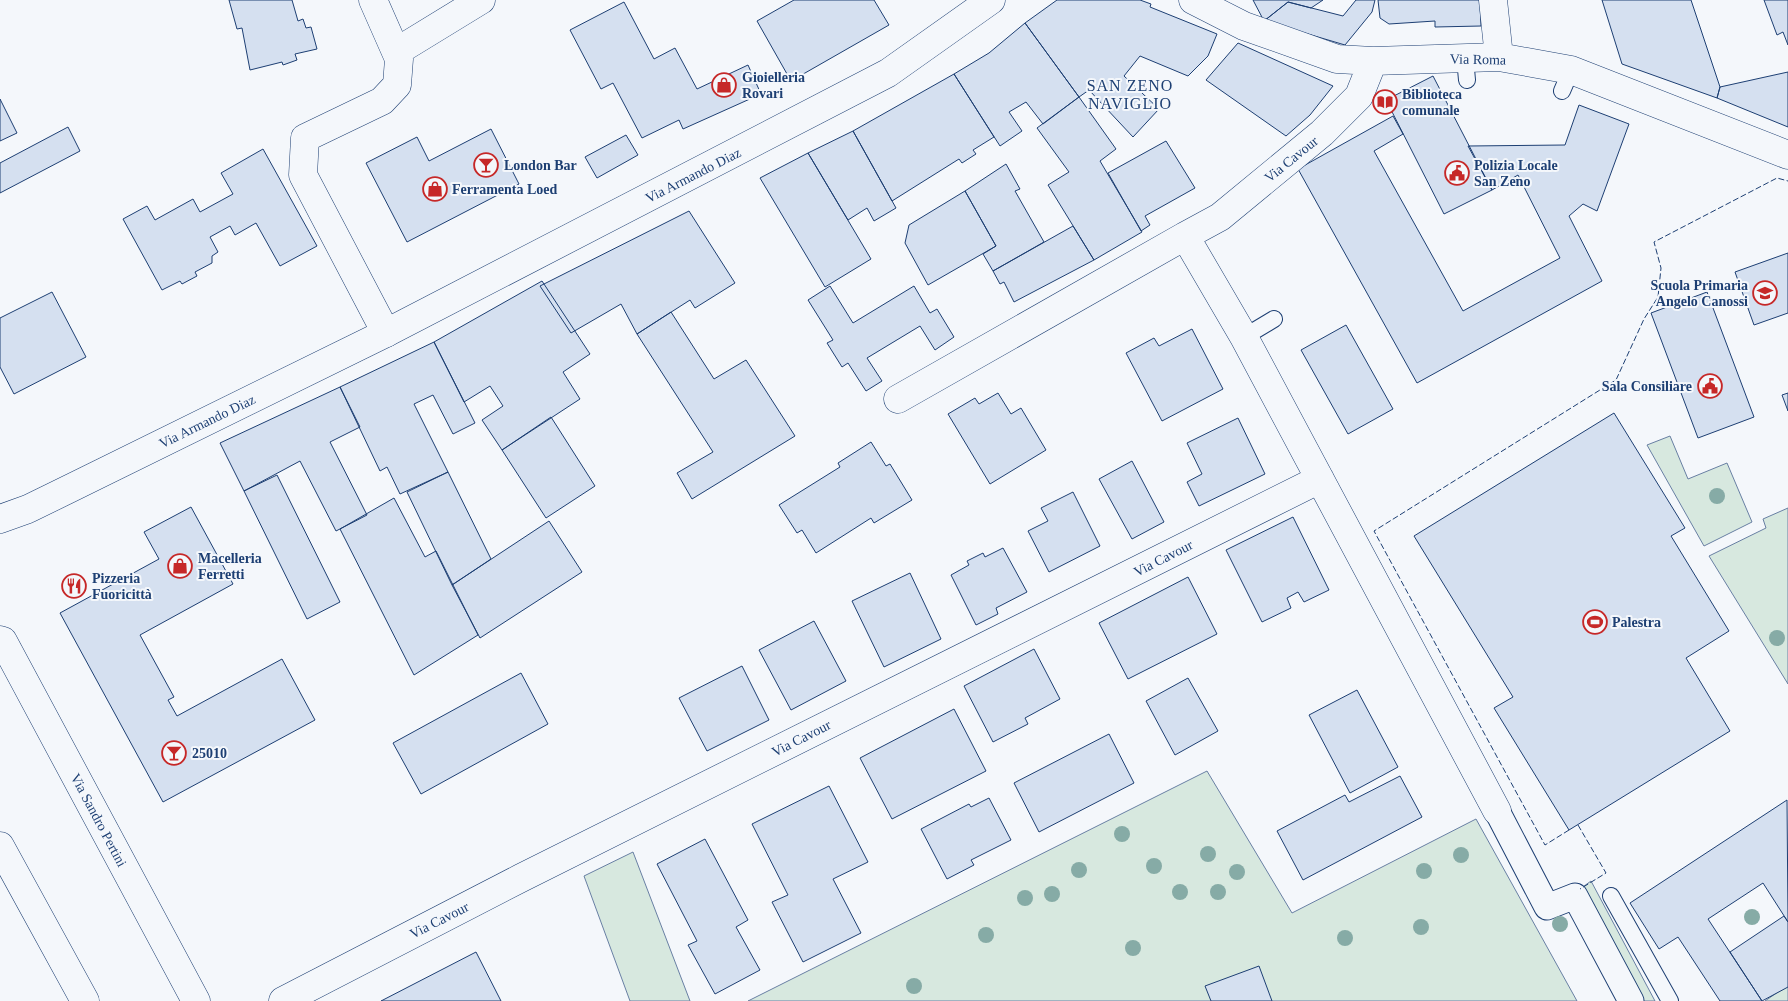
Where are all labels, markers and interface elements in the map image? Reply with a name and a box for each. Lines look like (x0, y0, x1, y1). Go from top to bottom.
street label: Via Roma (1450, 52, 1507, 68)
place label: Gioielleria Rovari (742, 70, 805, 101)
shop icon: Gioielleria Rovari (711, 72, 737, 98)
district label: SAN ZENO NAVIGLIO (1087, 77, 1173, 112)
place label: Biblioteca comunale (1402, 87, 1462, 118)
library icon: Biblioteca comunale (1372, 89, 1398, 115)
street label: Via Cavour (1262, 133, 1321, 185)
street label: Via Armando Diaz (643, 145, 743, 206)
bar icon: London Bar (473, 152, 499, 178)
place label: London Bar (504, 158, 577, 173)
place label: Polizia Locale San Zeno (1474, 158, 1558, 189)
public building icon: Polizia Locale San Zeno (1444, 160, 1470, 186)
shop icon: Ferramenta Loed (422, 176, 448, 202)
place label: Ferramenta Loed (452, 182, 558, 197)
place label: Scuola Primaria Angelo Canossi (1650, 278, 1748, 309)
school or university icon: Scuola Primaria Angelo Canossi (1752, 280, 1778, 306)
public building icon: Sala Consiliare (1697, 373, 1723, 399)
place label: Sala Consiliare (1602, 379, 1692, 394)
street label: Via Armando Diaz (157, 392, 258, 451)
street label: Via Cavour (1131, 537, 1195, 580)
place label: Macelleria Ferretti (198, 551, 262, 582)
shop icon: Macelleria Ferretti (167, 553, 193, 579)
place label: Pizzeria Fuoricittà (92, 571, 152, 602)
restaurant icon: Pizzeria Fuoricittà (61, 573, 87, 599)
sports icon: Palestra (1582, 609, 1608, 635)
place label: Palestra (1612, 615, 1661, 630)
street label: Via Cavour (769, 717, 833, 760)
bar icon: 25010 (161, 740, 187, 766)
place label: 25010 (192, 746, 227, 761)
street label: Via Sandro Pertini (68, 771, 129, 869)
street label: Via Cavour (407, 899, 471, 942)

